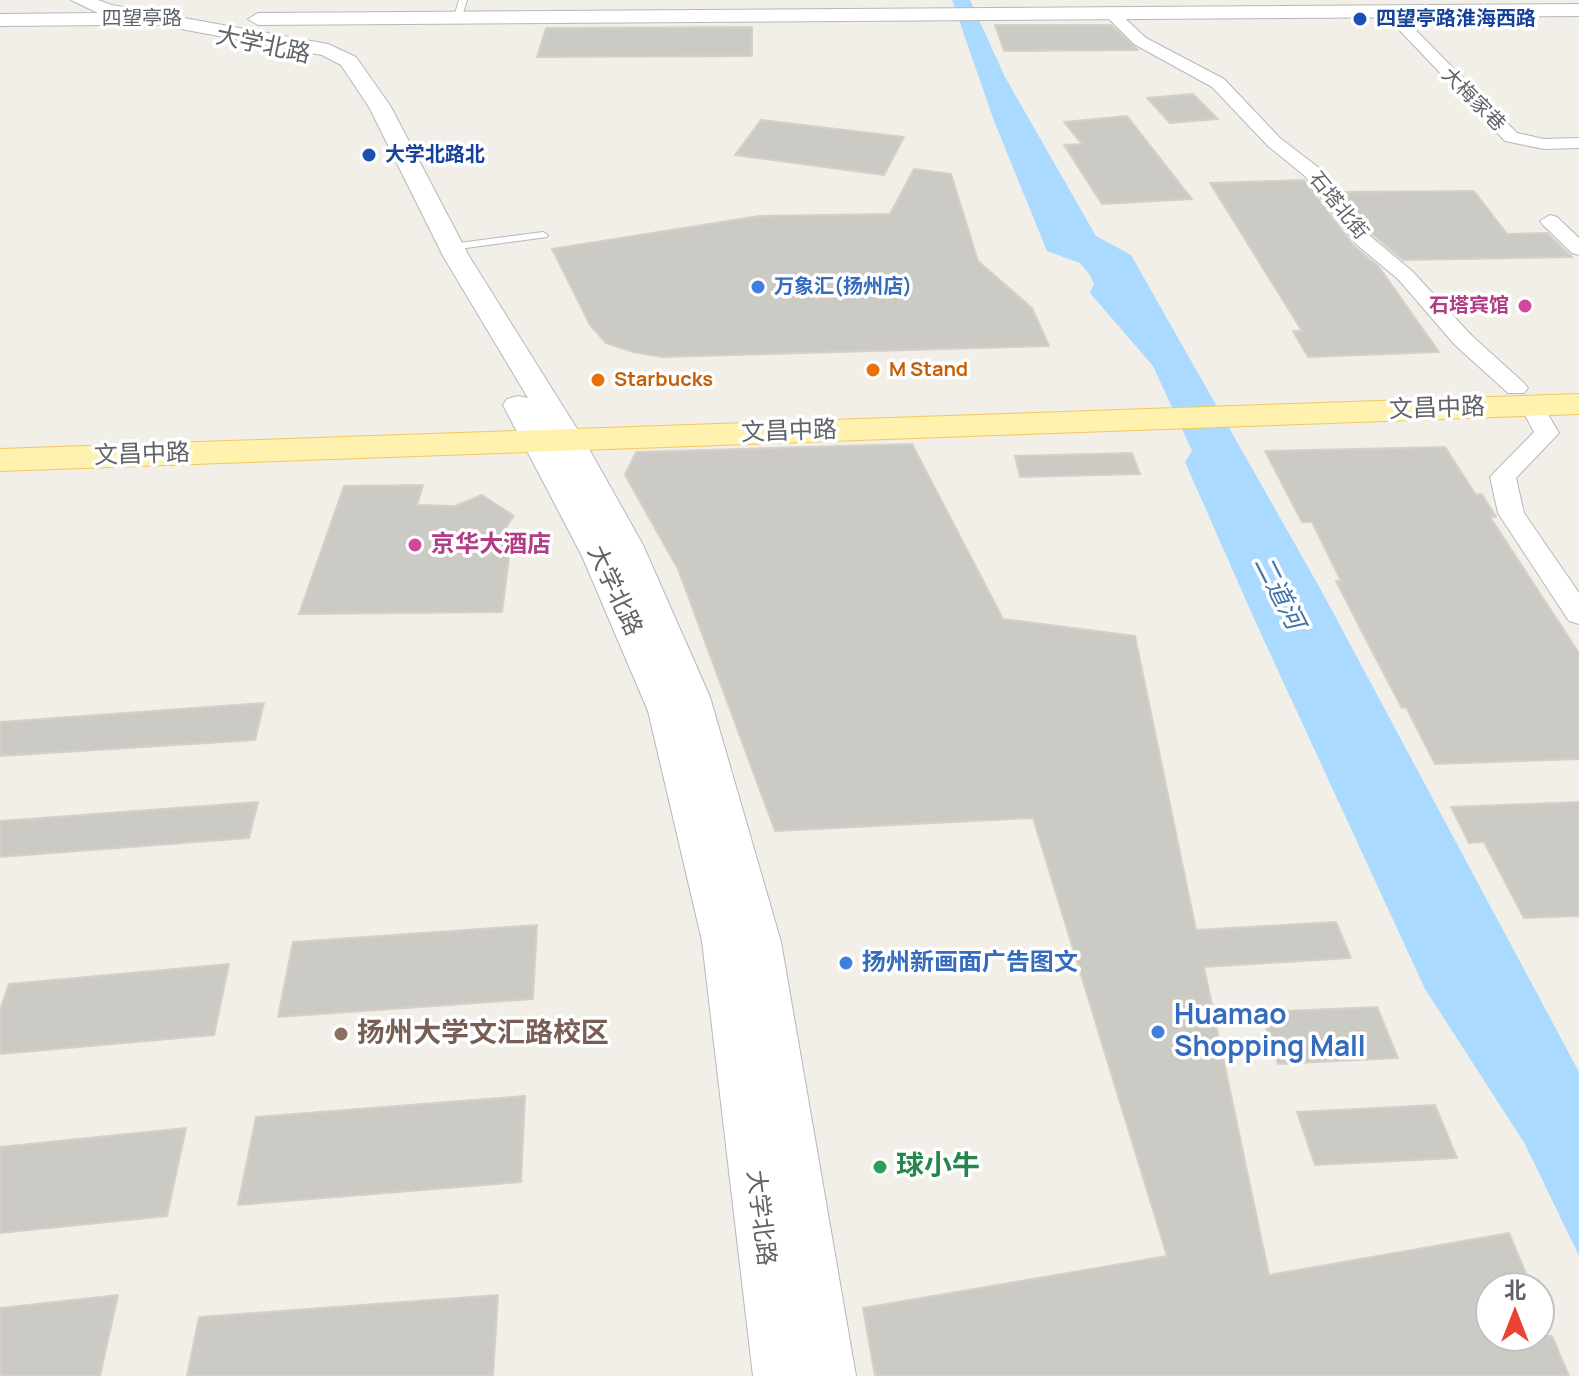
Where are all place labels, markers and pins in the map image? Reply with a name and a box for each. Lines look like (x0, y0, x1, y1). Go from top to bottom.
place label: 四望亭路淮海西路 (1376, 7, 1536, 31)
marker: 四望亭路淮海西路 (1351, 10, 1369, 28)
place label: 大学北路北 (385, 143, 485, 167)
marker: 大学北路北 (360, 146, 378, 164)
place label: 万象汇(扬州店) (774, 275, 912, 299)
marker: 万象汇(扬州店) (749, 278, 767, 296)
place label: 石塔宾馆 (1429, 294, 1509, 318)
marker: 石塔宾馆 (1516, 297, 1534, 315)
place label: M Stand (889, 358, 968, 382)
marker: M Stand (864, 361, 882, 379)
place label: Starbucks (614, 368, 713, 392)
marker: Starbucks (589, 371, 607, 389)
place label: 京华大酒店 (431, 531, 551, 559)
marker: 京华大酒店 (406, 536, 424, 554)
place label: 扬州新画面广告图文 (862, 949, 1078, 977)
marker: 扬州新画面广告图文 (837, 954, 855, 972)
place label: Huamao Shopping Mall (1174, 999, 1366, 1065)
place label: 扬州大学文汇路校区 (357, 1017, 609, 1051)
marker: Huamao Shopping Mall (1149, 1023, 1167, 1041)
marker: 扬州大学文汇路校区 (332, 1025, 350, 1043)
place label: 球小牛 (896, 1150, 980, 1184)
marker: 球小牛 (871, 1158, 889, 1176)

